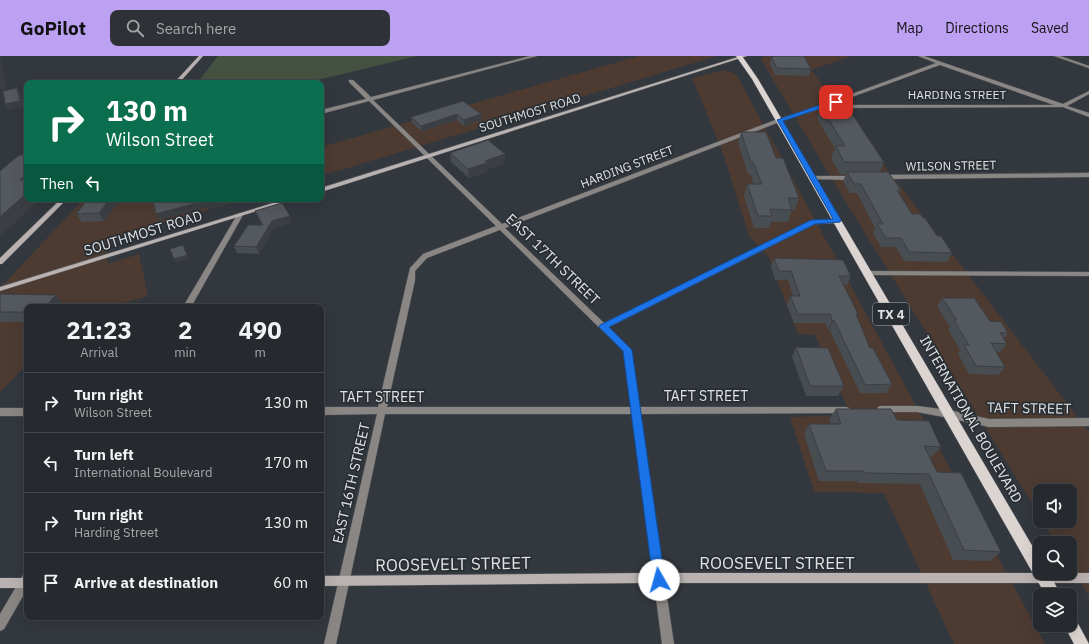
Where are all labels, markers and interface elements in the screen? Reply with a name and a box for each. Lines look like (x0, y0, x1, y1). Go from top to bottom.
search box (110, 10, 390, 46)
text: GoPilot (20, 16, 86, 40)
icon: search (124, 17, 146, 39)
text: Search here (156, 19, 236, 38)
text: Map (896, 19, 923, 37)
text: Directions (945, 19, 1009, 37)
text: Saved (1031, 19, 1069, 37)
pin (819, 85, 853, 119)
street label: HARDING STREET (908, 87, 1006, 102)
street label: SOUTHMOST ROAD (477, 90, 582, 135)
icon: arrive (825, 91, 847, 113)
text: 130 m (106, 92, 188, 129)
icon: right (40, 96, 92, 148)
text: Wilson Street (106, 128, 214, 151)
street label: HARDING STREET (578, 142, 676, 191)
street label: WILSON STREET (906, 157, 996, 174)
icon: left (82, 172, 104, 194)
text: Then (40, 174, 74, 193)
street label: SOUTHMOST ROAD (82, 206, 204, 260)
street label: EAST 17TH STREET (502, 210, 604, 308)
road number: TX 4 (873, 303, 909, 325)
text: 21:23 (66, 314, 132, 346)
text: 2 (178, 314, 192, 346)
text: 490 (238, 314, 282, 346)
street label: INTERNATIONAL BOULEVARD (916, 332, 1026, 506)
text: Arrival (80, 344, 118, 361)
text: min (174, 344, 196, 361)
text: m (254, 344, 266, 361)
text: Turn right (74, 385, 143, 404)
street label: TAFT STREET (664, 387, 748, 405)
street label: TAFT STREET (340, 388, 424, 406)
icon: right (40, 392, 62, 414)
text: 130 m (264, 393, 308, 412)
street label: TAFT STREET (987, 398, 1071, 418)
text: Wilson Street (74, 404, 152, 421)
street label: EAST 16TH STREET (328, 421, 374, 545)
text: Turn left (74, 445, 134, 464)
icon: left (40, 452, 62, 474)
text: 170 m (264, 453, 308, 472)
text: International Boulevard (74, 464, 213, 481)
map controls (1033, 484, 1077, 632)
button: sound (1033, 484, 1077, 528)
text: Turn right (74, 505, 143, 524)
icon: right (40, 512, 62, 534)
text: 130 m (264, 513, 308, 532)
text: Harding Street (74, 524, 159, 541)
button: search (1033, 536, 1077, 580)
street label: ROOSEVELT STREET (375, 552, 531, 576)
street label: ROOSEVELT STREET (699, 552, 855, 574)
position arrow (638, 559, 680, 601)
icon: arrive (40, 572, 62, 594)
text: Arrive at destination (74, 573, 218, 592)
text: 60 m (273, 573, 308, 592)
button: layers (1033, 588, 1077, 632)

